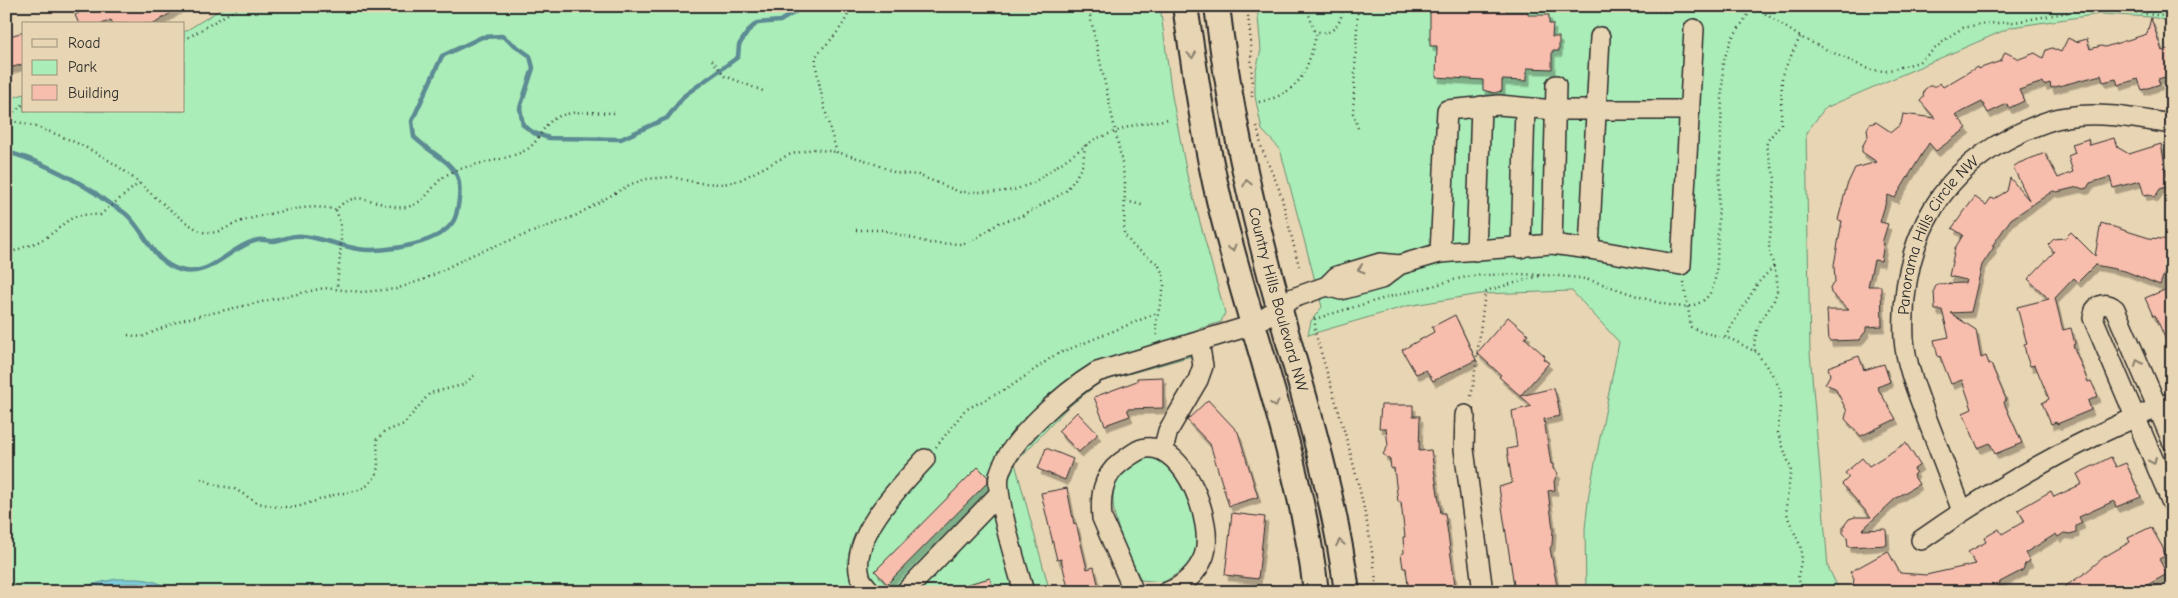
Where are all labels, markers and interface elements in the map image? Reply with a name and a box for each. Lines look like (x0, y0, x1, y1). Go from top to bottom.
legend (22, 22, 185, 112)
text: Road (68, 34, 100, 52)
one-way arrow (1186, 51, 1197, 59)
text: Park (68, 58, 97, 76)
text: Building (68, 84, 119, 102)
street label: Panorama Hills Circle NW (1895, 152, 1983, 315)
one-way arrow (1242, 178, 1253, 187)
street label: Country Hills Boulevard NW (1244, 206, 1311, 394)
one-way arrow (1227, 243, 1237, 251)
one-way arrow (1357, 264, 1366, 274)
one-way arrow (2134, 359, 2144, 368)
one-way arrow (1270, 400, 1280, 408)
one-way arrow (2147, 456, 2158, 465)
one-way arrow (1336, 539, 1346, 548)

